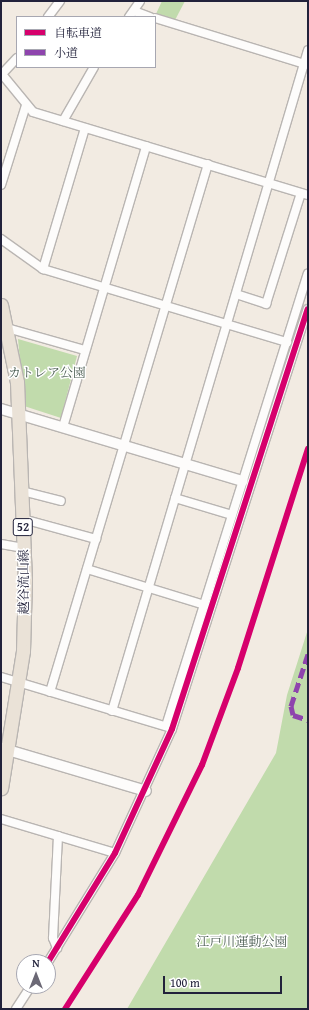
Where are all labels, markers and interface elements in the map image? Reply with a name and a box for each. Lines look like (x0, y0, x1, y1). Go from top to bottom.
legend (16, 16, 156, 68)
text: 自転車道 (54, 24, 102, 41)
text: 小道 (54, 44, 78, 61)
park label: カトレア公園 (8, 365, 86, 381)
road number: 52 (12, 517, 34, 537)
street label: 越谷流山線 (16, 550, 32, 614)
park label: 江戸川運動公園 (197, 934, 287, 950)
north arrow (16, 954, 56, 994)
text: N (32, 955, 40, 971)
scale bar (165, 968, 284, 994)
text: 100 m (170, 974, 200, 991)

